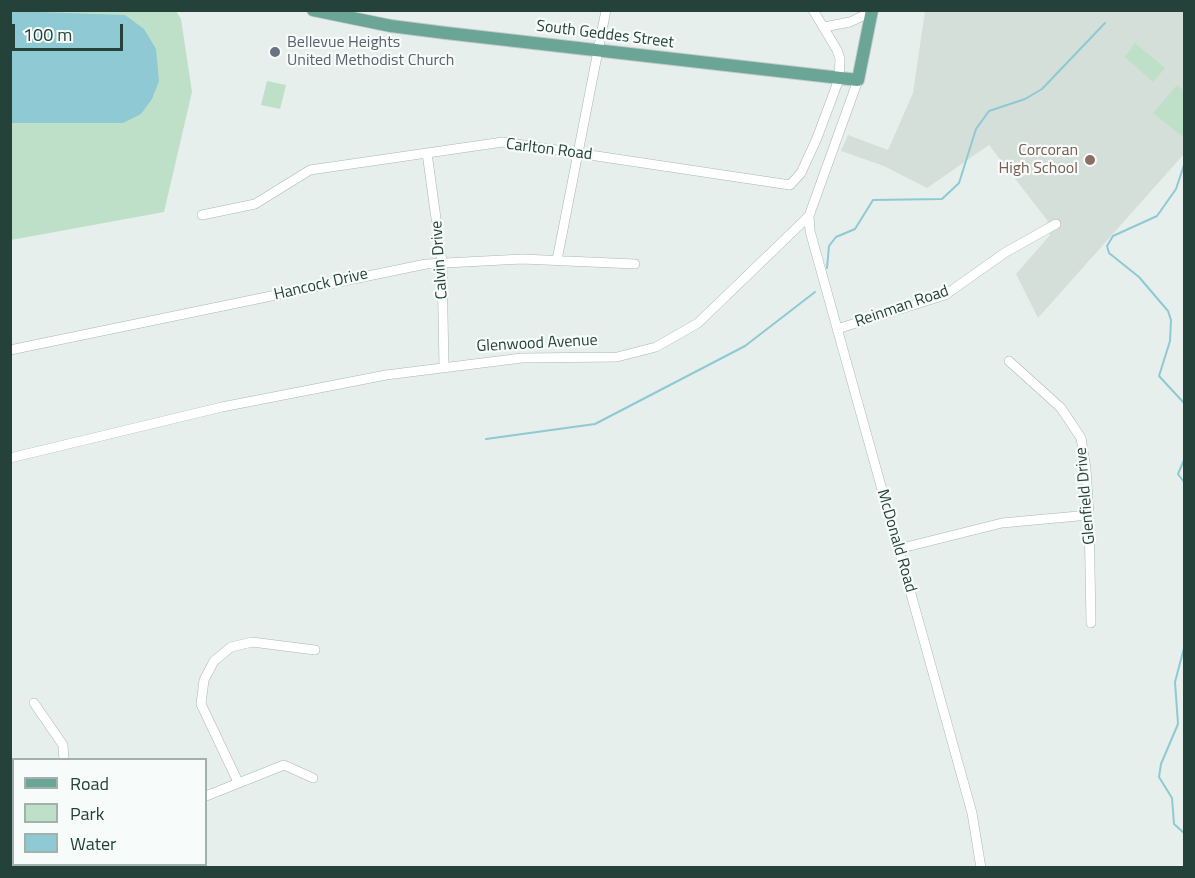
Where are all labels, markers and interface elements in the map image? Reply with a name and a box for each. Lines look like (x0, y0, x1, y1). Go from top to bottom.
scale bar (15, 12, 126, 50)
street label: South Geddes Street (535, 17, 675, 53)
text: 100 m (23, 21, 72, 48)
place label: Bellevue Heights United Methodist Church (287, 33, 454, 71)
marker: Bellevue Heights United Methodist Church (268, 45, 282, 59)
street label: Carlton Road (505, 135, 593, 165)
place label: Corcoran High School (999, 141, 1078, 179)
marker: Corcoran High School (1083, 153, 1097, 167)
street label: Calvin Drive (428, 220, 452, 300)
street label: Hancock Drive (272, 265, 370, 305)
street label: Reinman Road (853, 282, 951, 332)
street label: Glenwood Avenue (476, 331, 598, 357)
street label: Glenfield Drive (1072, 446, 1100, 546)
street label: McDonald Road (872, 487, 920, 595)
legend (12, 758, 207, 866)
text: Road (70, 770, 109, 797)
text: Park (70, 800, 104, 827)
text: Water (70, 830, 116, 857)

